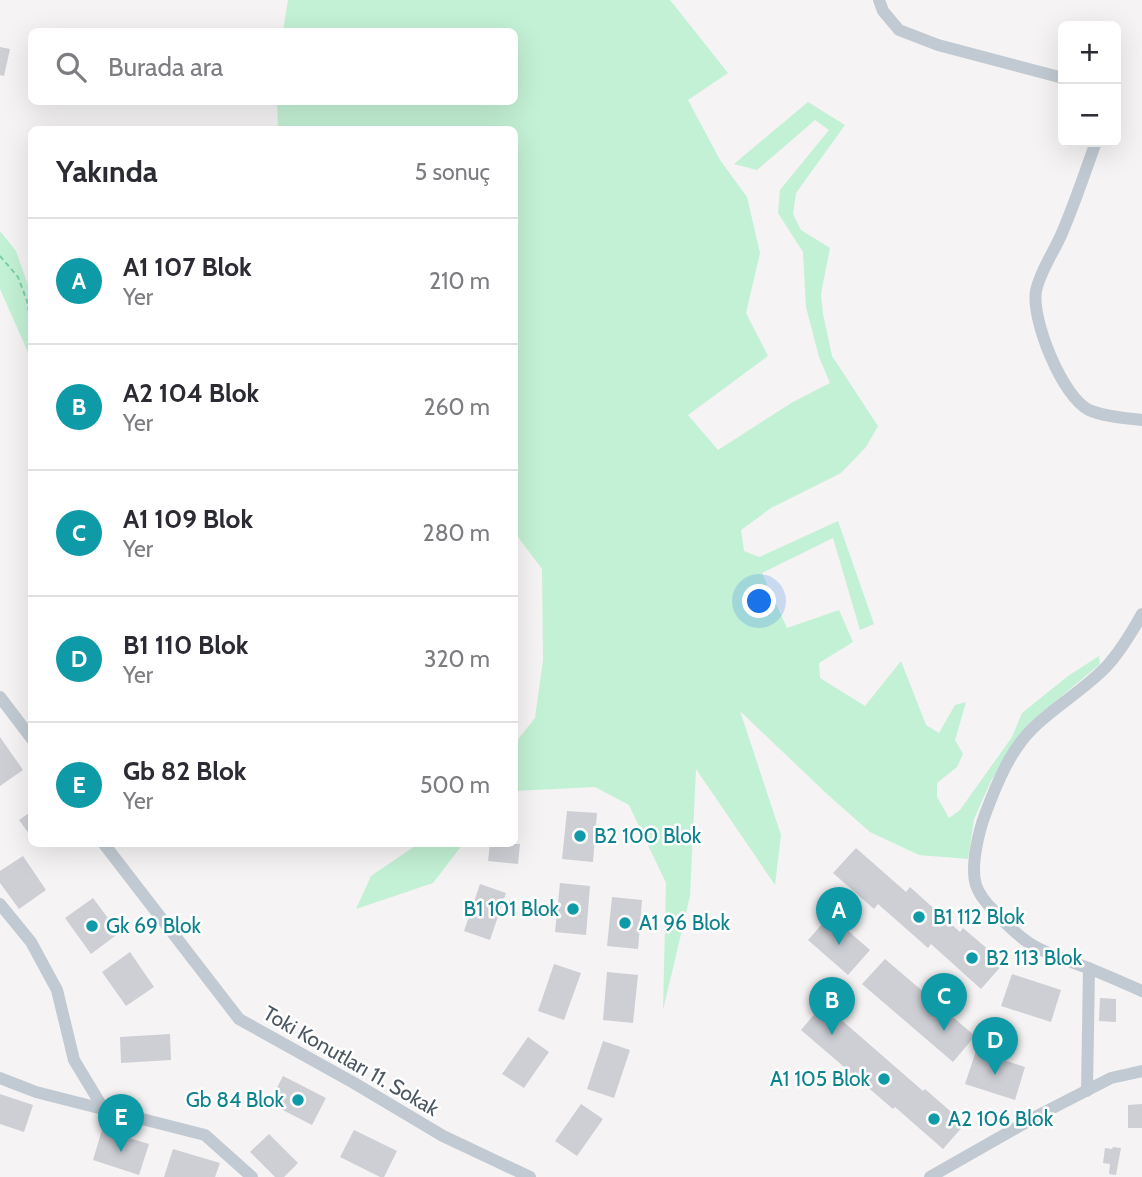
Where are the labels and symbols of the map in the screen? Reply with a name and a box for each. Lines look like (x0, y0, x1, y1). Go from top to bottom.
your location (742, 584, 776, 618)
place label: B2 100 Blok (594, 823, 702, 848)
marker: B2 100 Blok (572, 828, 588, 844)
pin: A (816, 887, 862, 945)
place label: B1 101 Blok (464, 896, 560, 921)
marker: B1 101 Blok (565, 901, 581, 917)
place label: B1 112 Blok (933, 904, 1025, 929)
marker: B1 112 Blok (911, 909, 927, 925)
place label: A1 96 Blok (639, 910, 731, 935)
place label: Gk 69 Blok (106, 913, 202, 938)
marker: A1 96 Blok (617, 915, 633, 931)
marker: Gk 69 Blok (84, 918, 100, 934)
place label: B2 113 Blok (986, 945, 1083, 970)
marker: B2 113 Blok (964, 950, 980, 966)
pin: C (921, 973, 967, 1031)
pin: B (809, 977, 855, 1035)
street label: Toki Konutları 11. Sokak (259, 1000, 444, 1121)
pin: D (972, 1017, 1018, 1075)
place label: A1 105 Blok (770, 1066, 871, 1091)
marker: A1 105 Blok (876, 1071, 892, 1087)
place label: Gb 84 Blok (186, 1087, 285, 1112)
marker: Gb 84 Blok (290, 1092, 306, 1108)
pin: E (98, 1094, 144, 1152)
place label: A2 106 Blok (948, 1106, 1054, 1131)
marker: A2 106 Blok (926, 1111, 942, 1127)

